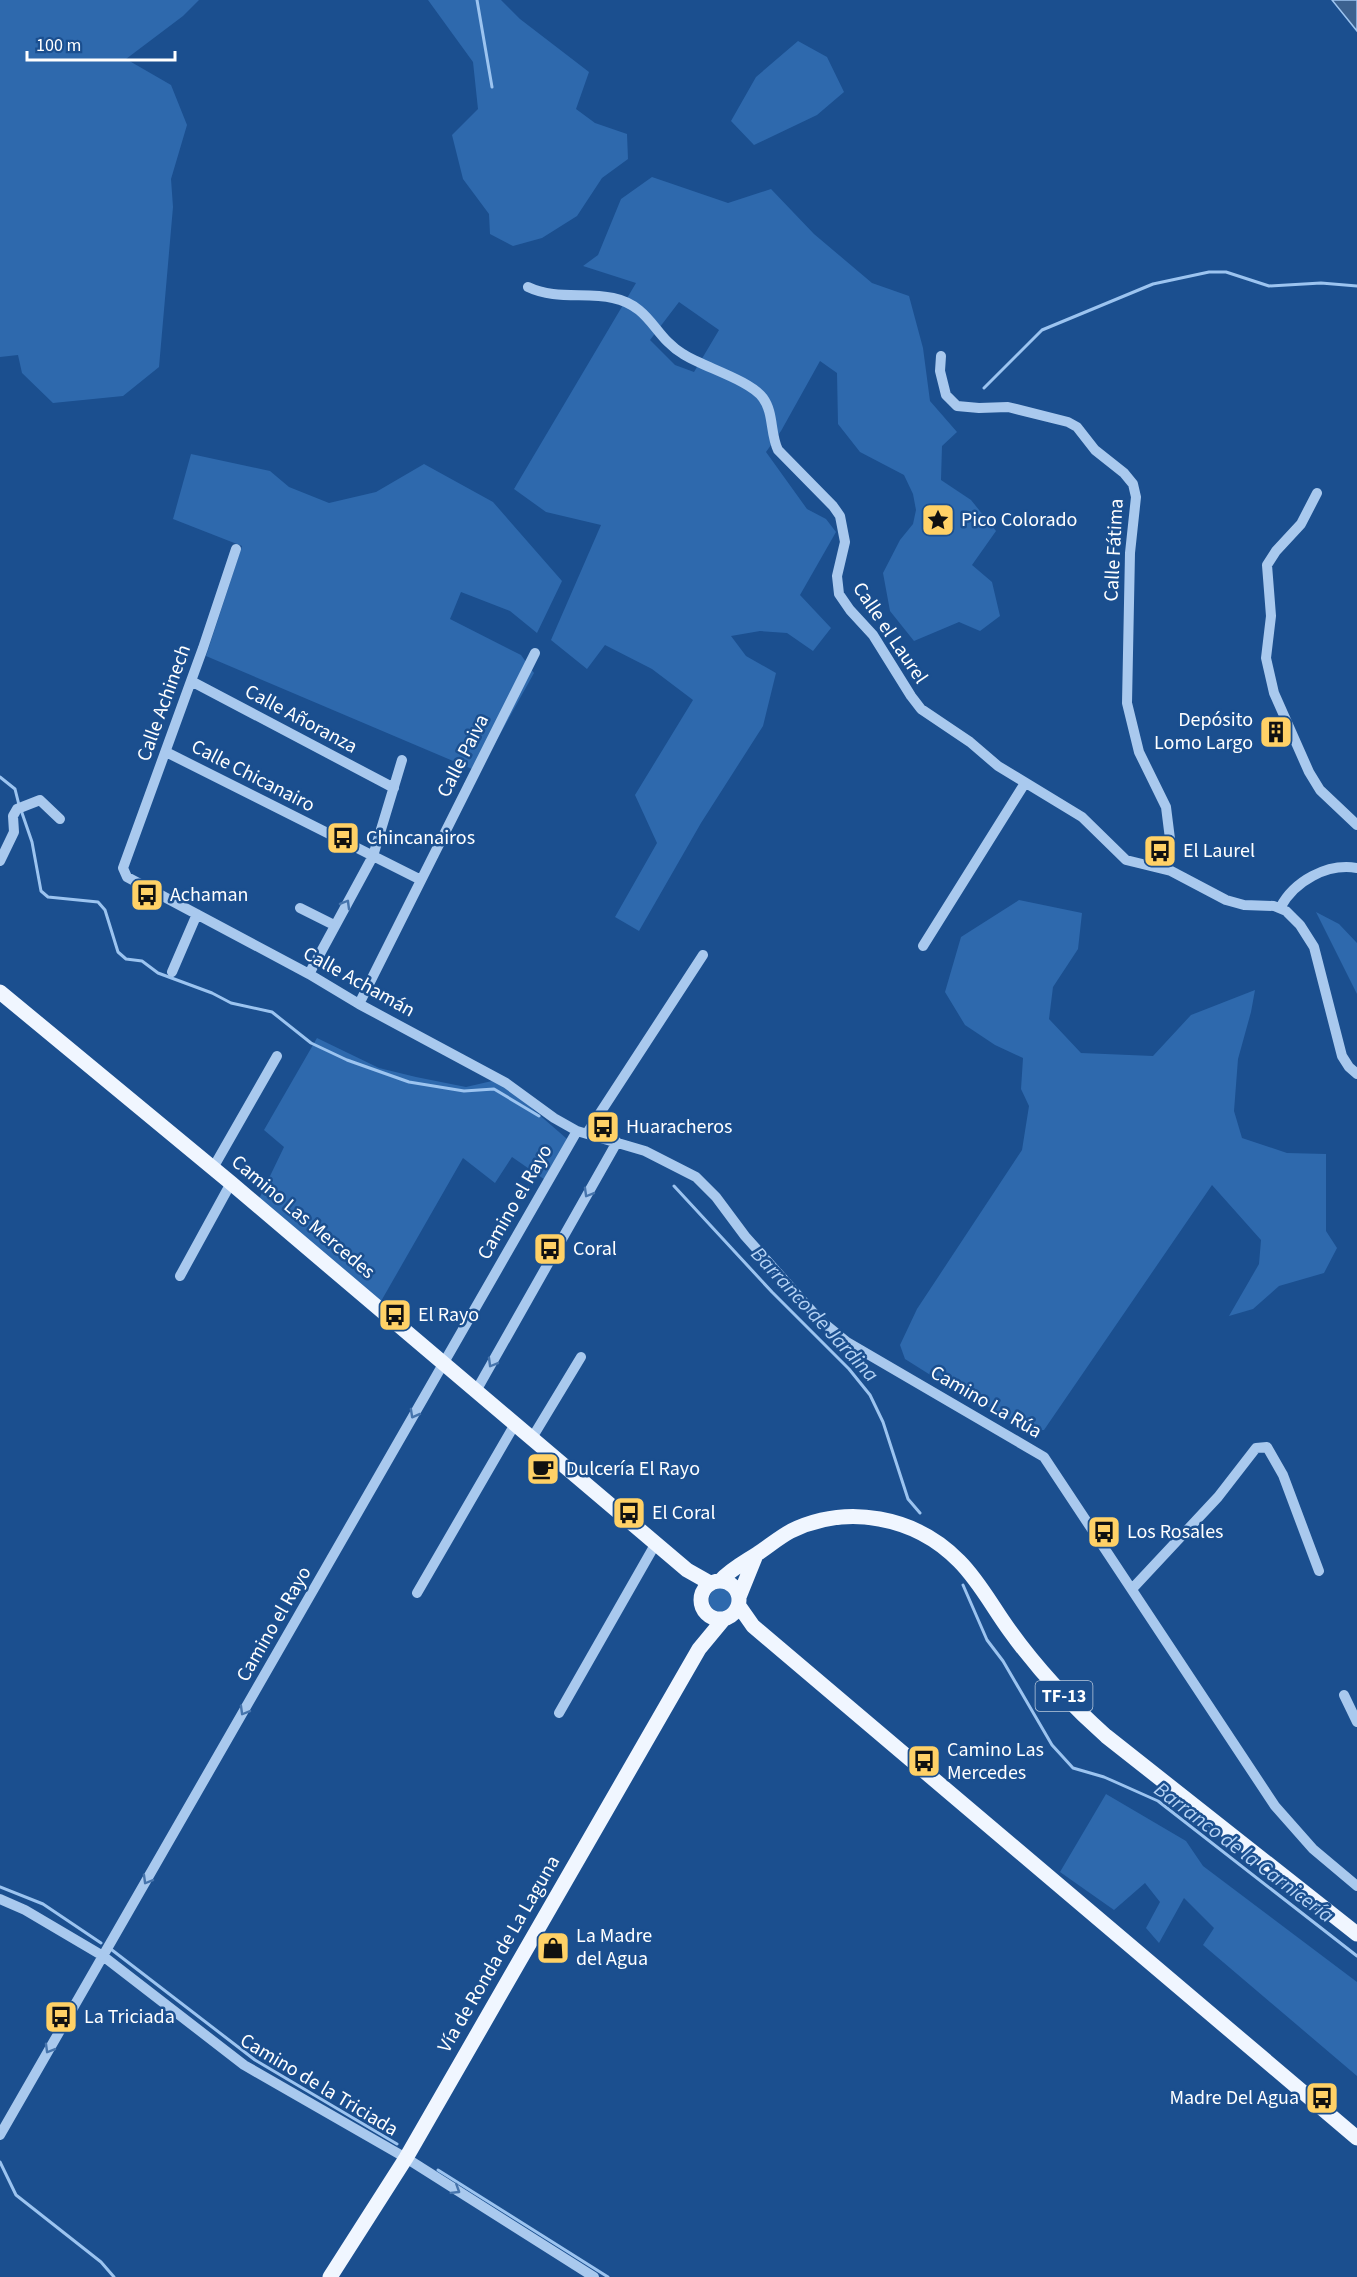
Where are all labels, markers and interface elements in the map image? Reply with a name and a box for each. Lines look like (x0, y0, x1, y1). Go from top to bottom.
scale bar (27, 24, 176, 62)
text: 100 m (36, 33, 81, 58)
street label: Calle Fátima (1097, 498, 1131, 602)
place icon: Pico Colorado (920, 502, 956, 538)
place label: Pico Colorado (961, 506, 1077, 534)
street label: Calle el Laurel (846, 577, 934, 689)
street label: Calle Achinech (130, 641, 198, 765)
street label: Calle Añoranza (240, 678, 362, 760)
place label: Depósito Lomo Largo (1154, 706, 1253, 757)
street label: Calle Paiva (430, 710, 496, 802)
building icon: Depósito Lomo Largo (1258, 714, 1294, 750)
street label: Calle Chicanairo (186, 733, 320, 819)
bus stop icon: Chincanairos (325, 820, 361, 856)
place label: Chincanairos (366, 824, 475, 852)
bus stop icon: El Laurel (1142, 833, 1178, 869)
place label: El Laurel (1183, 837, 1255, 865)
bus stop icon: Achaman (129, 877, 165, 913)
place label: Achaman (170, 881, 249, 909)
one-way arrow (339, 900, 350, 910)
street label: Calle Achamán (298, 940, 420, 1024)
bus stop icon: Huaracheros (585, 1109, 621, 1145)
place label: Huaracheros (626, 1113, 732, 1141)
street label: Camino el Rayo (471, 1139, 559, 1265)
street label: Camino Las Mercedes (225, 1148, 381, 1286)
one-way arrow (584, 1187, 595, 1197)
bus stop icon: Coral (532, 1231, 568, 1267)
place label: Coral (573, 1235, 617, 1263)
water label: Barranco de Jardina (744, 1240, 886, 1388)
bus stop icon: El Rayo (377, 1297, 413, 1333)
place label: El Rayo (418, 1301, 479, 1329)
one-way arrow (488, 1356, 499, 1367)
street label: Camino La Rúa (925, 1359, 1047, 1445)
one-way arrow (410, 1408, 421, 1419)
cafe icon: Dulcería El Rayo (525, 1451, 561, 1487)
place label: Dulcería El Rayo (566, 1455, 700, 1483)
bus stop icon: El Coral (611, 1495, 647, 1531)
place label: El Coral (652, 1499, 716, 1527)
bus stop icon: Los Rosales (1086, 1514, 1122, 1550)
place label: Los Rosales (1127, 1518, 1224, 1546)
street label: Camino el Rayo (230, 1561, 318, 1687)
road number: TF-13 (1036, 1681, 1092, 1711)
one-way arrow (240, 1705, 251, 1715)
place label: Camino Las Mercedes (947, 1736, 1044, 1787)
bus stop icon: Camino Las Mercedes (906, 1743, 942, 1779)
water label: Barranco de la Carnicería (1148, 1774, 1340, 1930)
street label: Vía de Ronda de La Laguna (431, 1850, 567, 2058)
one-way arrow (143, 1874, 154, 1884)
place label: La Madre del Agua (576, 1922, 652, 1973)
shop icon: La Madre del Agua (535, 1930, 571, 1966)
bus stop icon: La Triciada (43, 1999, 79, 2035)
place label: La Triciada (84, 2003, 175, 2031)
street label: Camino de la Triciada (235, 2027, 403, 2143)
one-way arrow (45, 2043, 57, 2053)
bus stop icon: Madre Del Agua (1304, 2080, 1340, 2116)
place label: Madre Del Agua (1169, 2084, 1299, 2112)
one-way arrow (450, 2182, 460, 2194)

